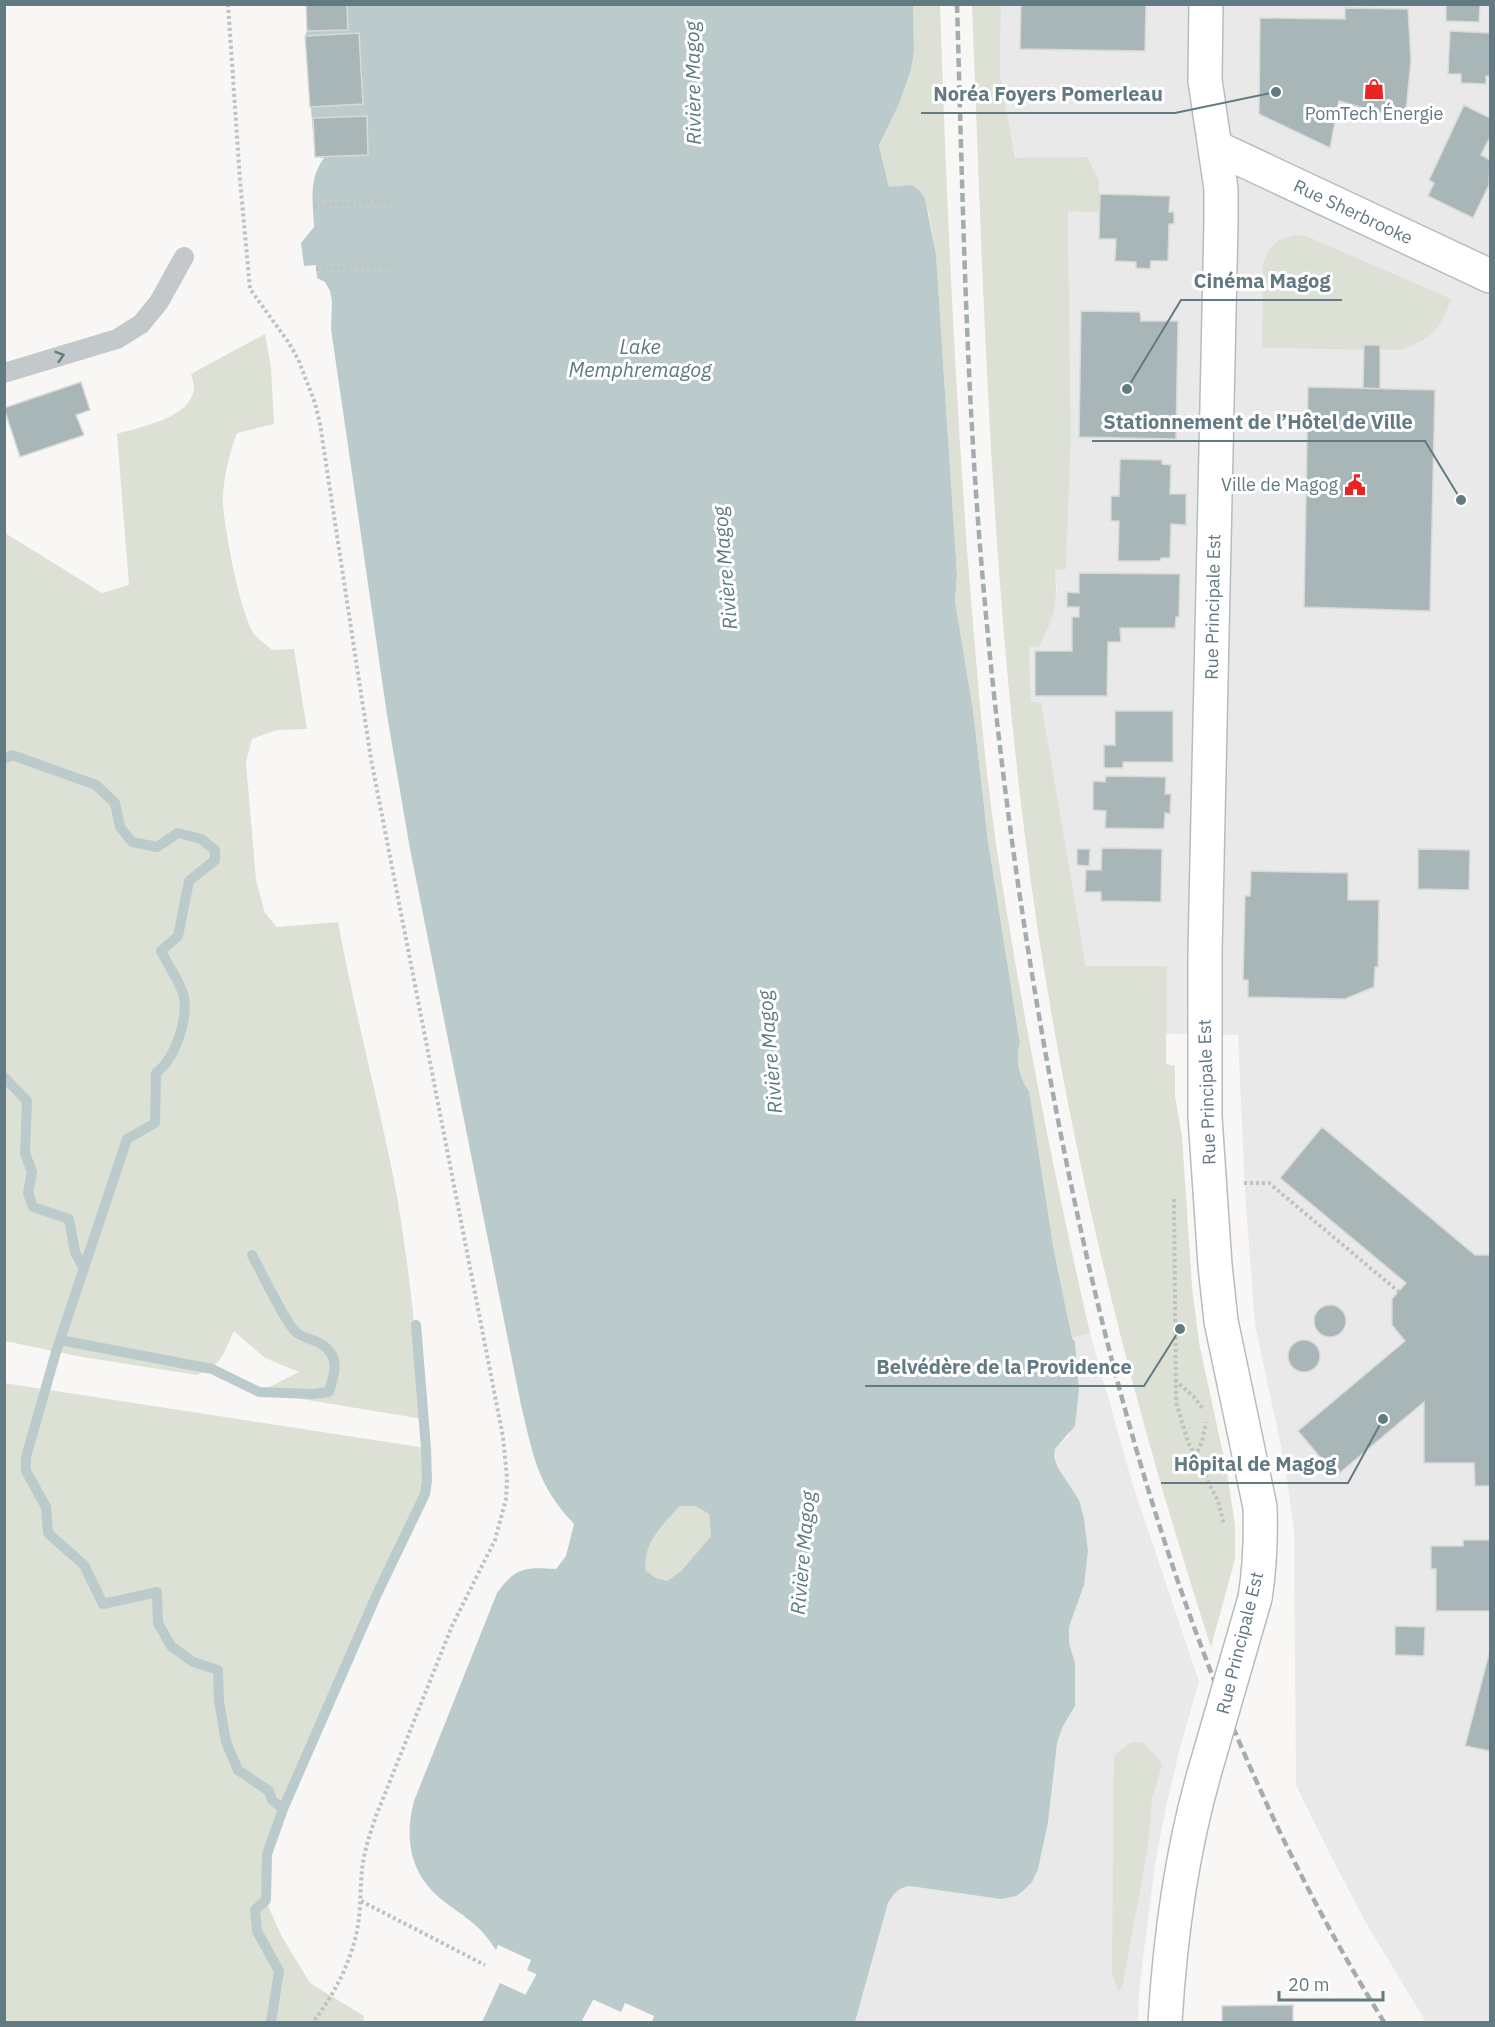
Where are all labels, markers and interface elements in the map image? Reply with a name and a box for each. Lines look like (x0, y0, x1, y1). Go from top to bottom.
water label: Rivière Magog (678, 20, 707, 145)
callout: Noréa Foyers Pomerleau (921, 75, 1175, 113)
shop icon: PomTech Énergie (1362, 77, 1386, 101)
text: Noréa Foyers Pomerleau (933, 80, 1163, 107)
place label: PomTech Énergie (1305, 102, 1443, 125)
street label: Rue Sherbrooke (1290, 174, 1417, 249)
callout: Cinéma Magog (1181, 262, 1342, 300)
text: Cinéma Magog (1194, 267, 1331, 294)
water label: Lake Memphremagog (569, 333, 712, 383)
one-way arrow (55, 351, 65, 363)
callout: Stationnement de l’Hôtel de Ville (1092, 403, 1425, 441)
text: Stationnement de l’Hôtel de Ville (1103, 408, 1413, 435)
place label: Ville de Magog (1221, 473, 1338, 496)
public building icon: Ville de Magog (1343, 473, 1367, 497)
water label: Rivière Magog (706, 504, 743, 631)
street label: Rue Principale Est (1200, 534, 1225, 680)
water label: Rivière Magog (751, 988, 788, 1115)
street label: Rue Principale Est (1192, 1019, 1221, 1165)
callout: Belvédère de la Providence (865, 1348, 1144, 1386)
text: Belvédère de la Providence (876, 1353, 1132, 1380)
callout: Hôpital de Magog (1161, 1445, 1348, 1483)
text: Hôpital de Magog (1174, 1450, 1337, 1477)
water label: Rivière Magog (784, 1489, 821, 1616)
street label: Rue Principale Est (1211, 1569, 1268, 1717)
scale bar (1279, 1964, 1382, 2002)
text: 20 m (1288, 1973, 1330, 1996)

